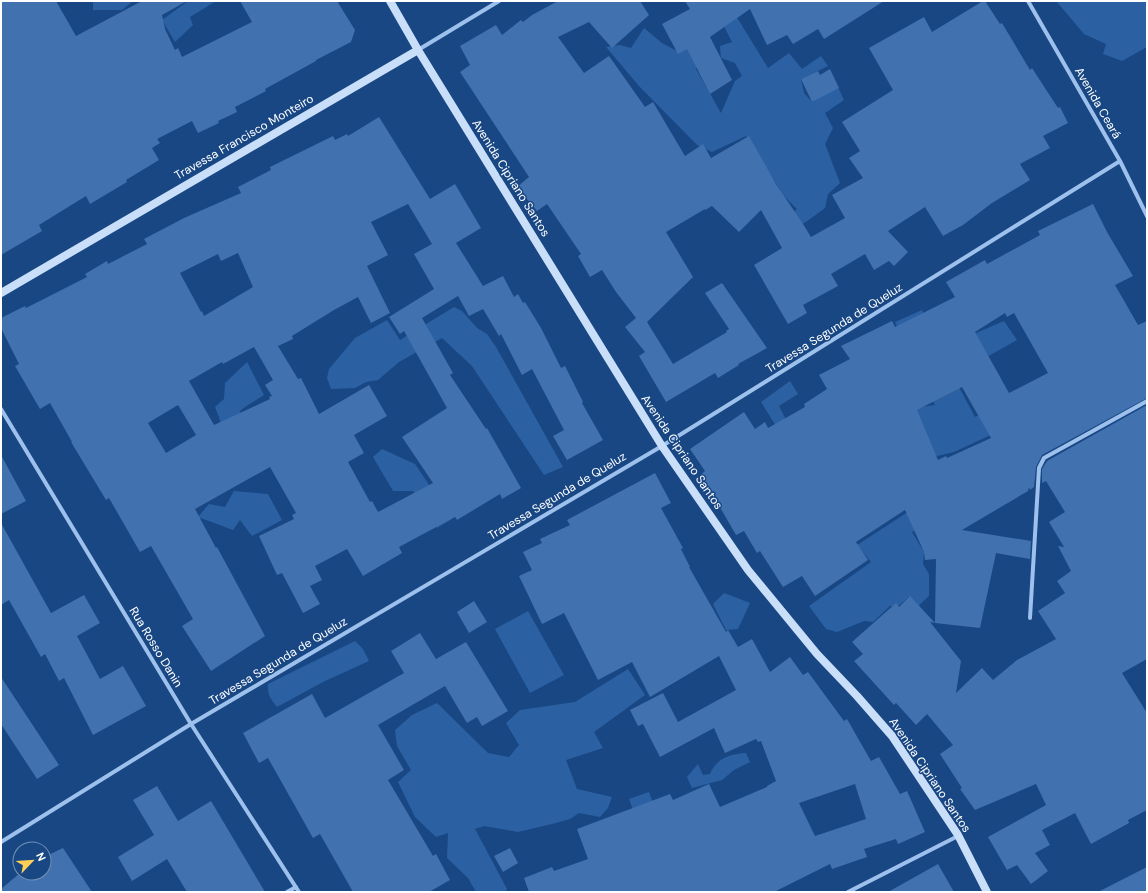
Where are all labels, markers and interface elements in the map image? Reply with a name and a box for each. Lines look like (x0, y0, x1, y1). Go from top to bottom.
street label: Avenida Ceará (1071, 64, 1125, 142)
street label: Travessa Francisco Monteiro (171, 91, 317, 183)
street label: Avenida Cipriano Santos (468, 116, 554, 240)
street label: Travessa Segunda de Queluz (763, 279, 905, 377)
street label: Avenida Cipriano Santos (638, 391, 726, 513)
street label: Travessa Segunda de Queluz (485, 448, 629, 544)
street label: Rua Rosso Danin (126, 604, 186, 690)
street label: Travessa Segunda de Queluz (206, 613, 350, 709)
street label: Avenida Cipriano Santos (886, 714, 974, 836)
north arrow (12, 841, 52, 881)
text: N (33, 850, 49, 863)

